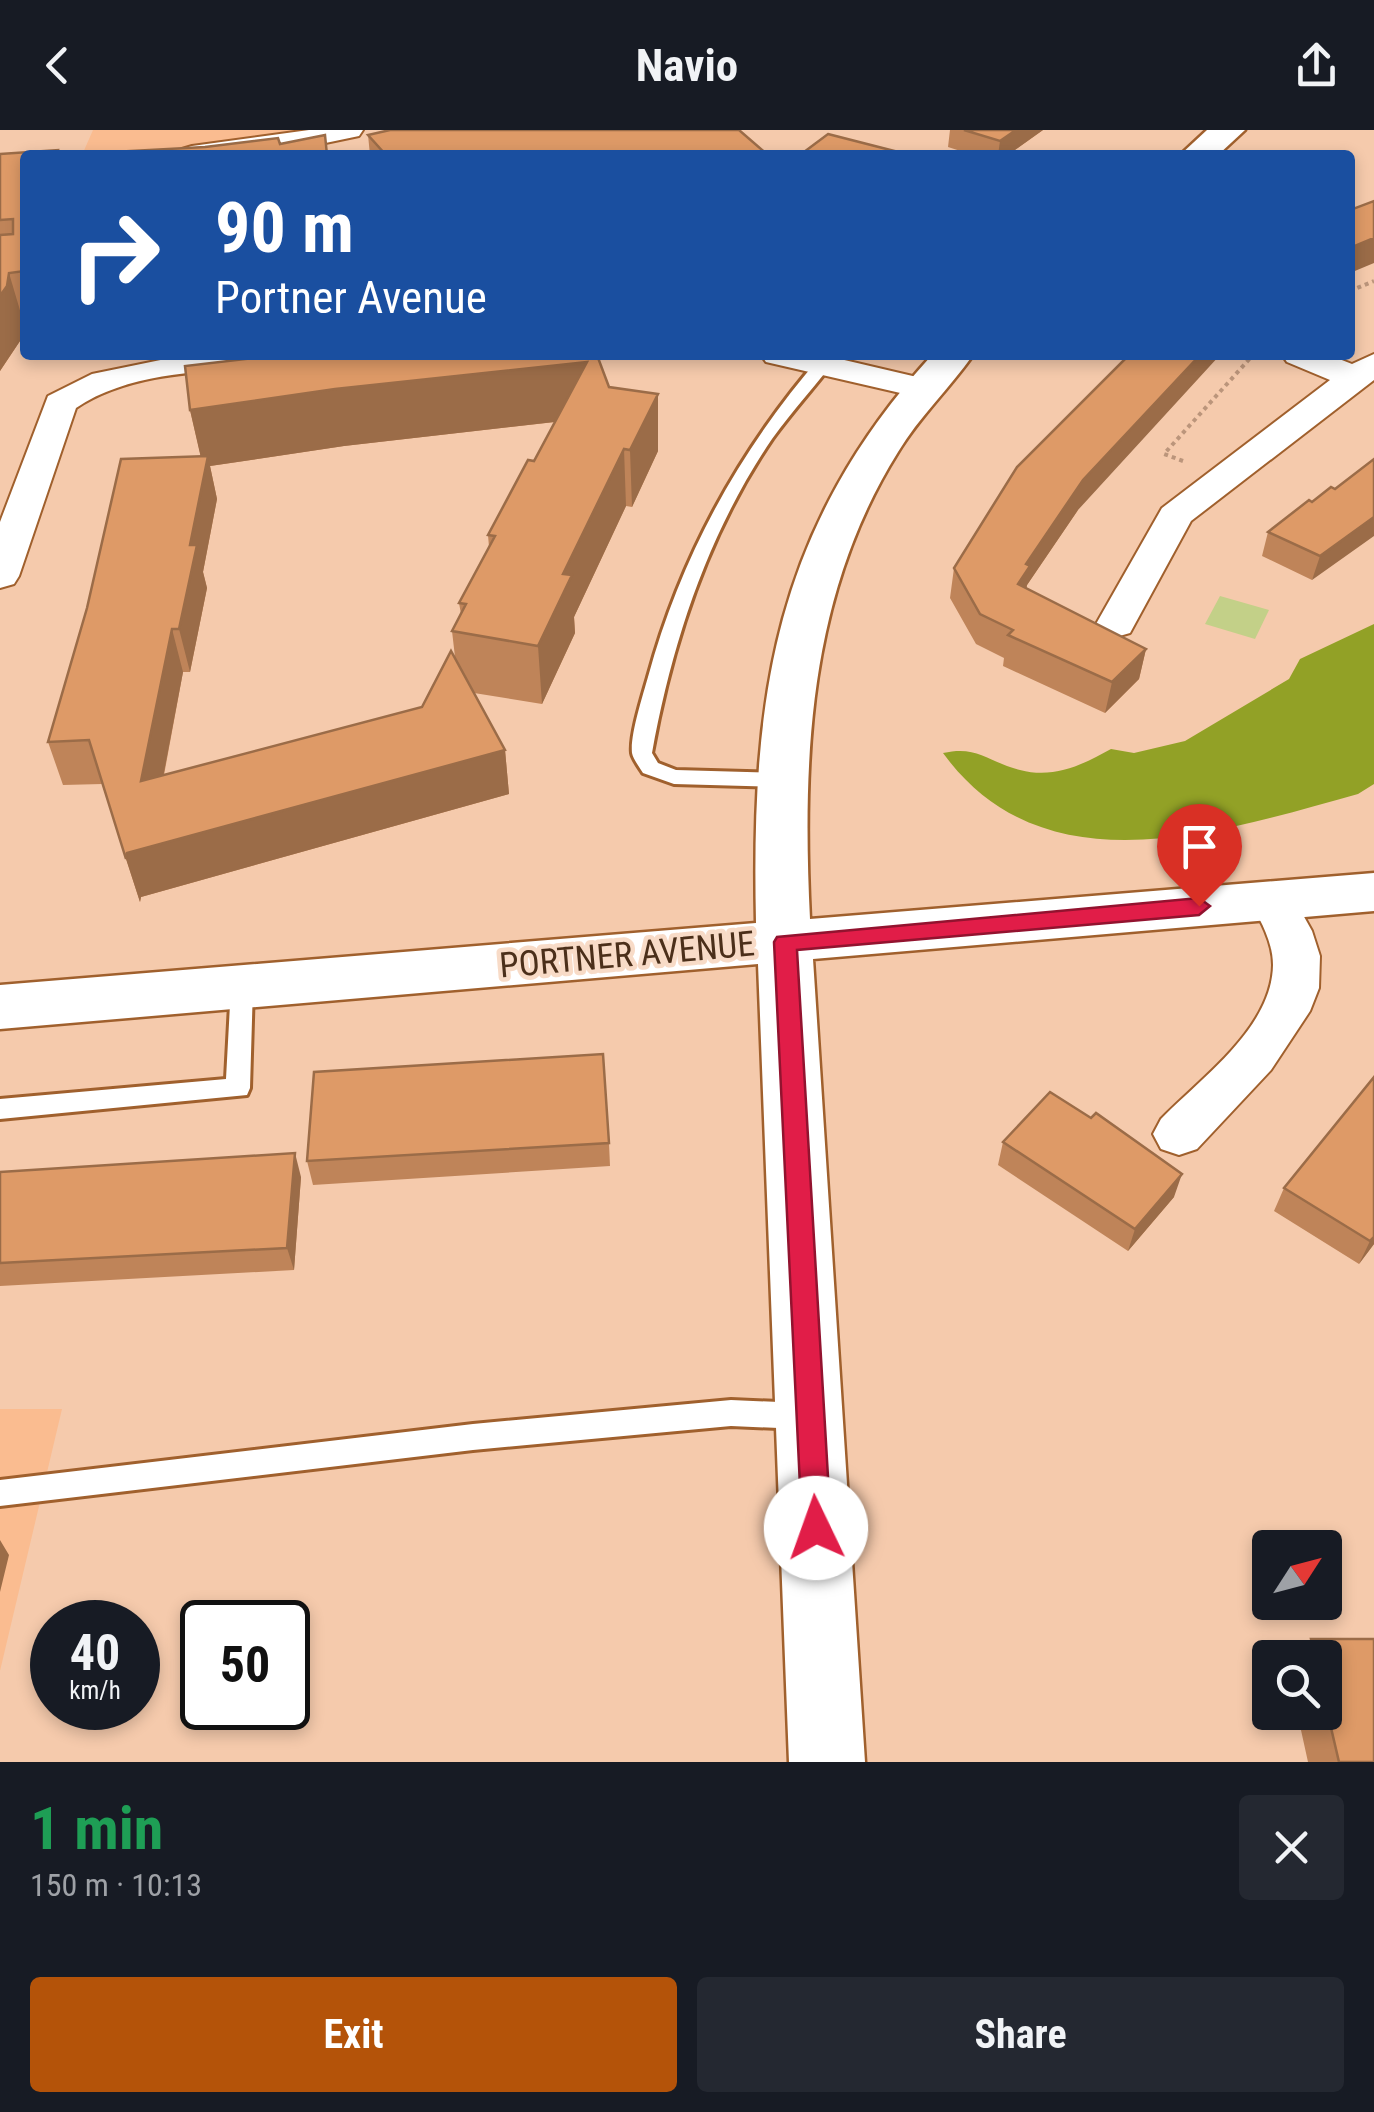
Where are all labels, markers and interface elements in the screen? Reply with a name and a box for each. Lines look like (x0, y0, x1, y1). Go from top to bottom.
icon: back (30, 38, 85, 93)
icon: share (1289, 38, 1344, 93)
text: Navio (636, 39, 738, 92)
text: 90 m (215, 187, 354, 269)
icon: right (50, 190, 180, 320)
text: Portner Avenue (215, 271, 487, 324)
pin (1157, 804, 1242, 907)
icon: arrive (1172, 819, 1227, 874)
street label: PORTNER AVENUE (498, 923, 756, 987)
position arrow (764, 1476, 868, 1580)
north arrow (1252, 1530, 1342, 1620)
map controls (1252, 1530, 1342, 1730)
speed limit sign: 50 (180, 1600, 310, 1730)
text: 40 (70, 1624, 120, 1682)
button: search (1252, 1640, 1342, 1730)
text: km/h (69, 1676, 121, 1705)
text: 1 min (30, 1793, 163, 1864)
button: close (1239, 1795, 1344, 1900)
text: 150 m · 10:13 (30, 1866, 202, 1904)
button: Exit (30, 1977, 677, 2092)
button: Share (697, 1977, 1344, 2092)

